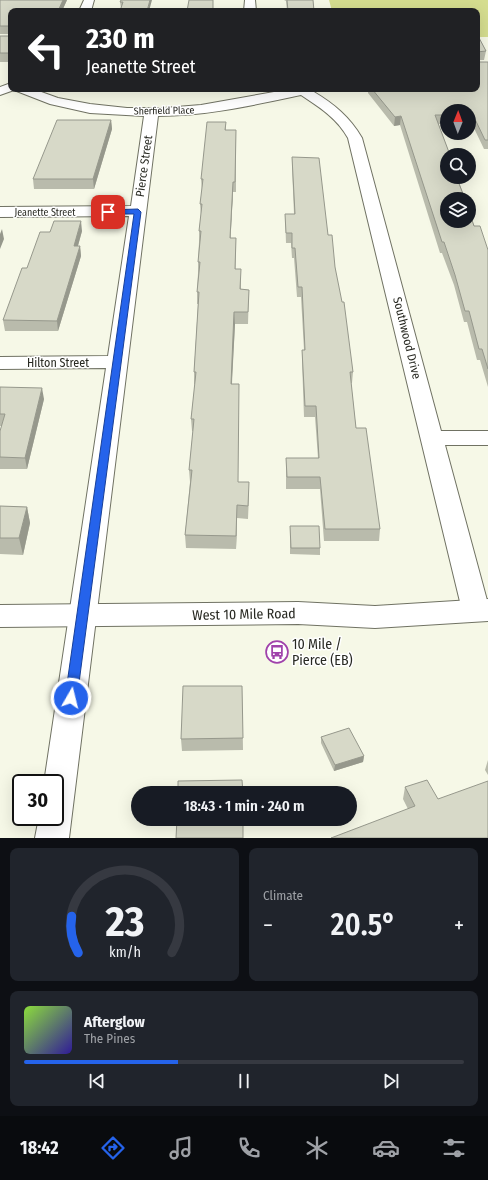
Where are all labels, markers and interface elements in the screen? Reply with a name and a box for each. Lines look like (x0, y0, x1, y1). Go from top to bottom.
text: 230 m (86, 22, 155, 55)
icon: left (20, 24, 72, 76)
text: Jeanette Street (86, 56, 196, 78)
street label: Sherfield Place (134, 104, 195, 118)
north arrow (440, 104, 476, 140)
map controls (440, 104, 476, 228)
street label: Pierce Street (133, 134, 155, 198)
button: search (440, 148, 476, 184)
button: layers (440, 192, 476, 228)
pin (91, 195, 125, 229)
icon: arrive (97, 201, 119, 223)
street label: Jeanette Street (15, 207, 76, 219)
street label: Southwood Drive (390, 296, 424, 380)
street label: Hilton Street (27, 356, 89, 370)
street label: West 10 Mile Road (192, 605, 296, 624)
place label: 10 Mile / Pierce (EB) (292, 636, 353, 669)
bus stop icon: 10 Mile / Pierce (EB) (264, 639, 290, 665)
position arrow (50, 677, 92, 719)
speed limit sign: 30 (12, 774, 64, 826)
text: 18:43 · 1 min · 240 m (183, 797, 305, 815)
text: Climate (263, 888, 303, 903)
text: 23 (104, 896, 144, 946)
text: 20.5° (331, 907, 396, 943)
text: − (263, 912, 273, 939)
text: + (454, 912, 464, 939)
text: km/h (109, 943, 140, 960)
text: Afterglow (84, 1013, 145, 1031)
text: The Pines (84, 1031, 135, 1046)
icon: previous (86, 1070, 108, 1092)
icon: pause (233, 1070, 255, 1092)
icon: next (380, 1070, 402, 1092)
icon: directions (99, 1134, 127, 1162)
icon: music (167, 1134, 195, 1162)
icon: phone (235, 1134, 263, 1162)
icon: climate (303, 1134, 331, 1162)
icon: car (372, 1134, 400, 1162)
icon: filters (440, 1134, 468, 1162)
text: 18:42 (20, 1137, 59, 1159)

